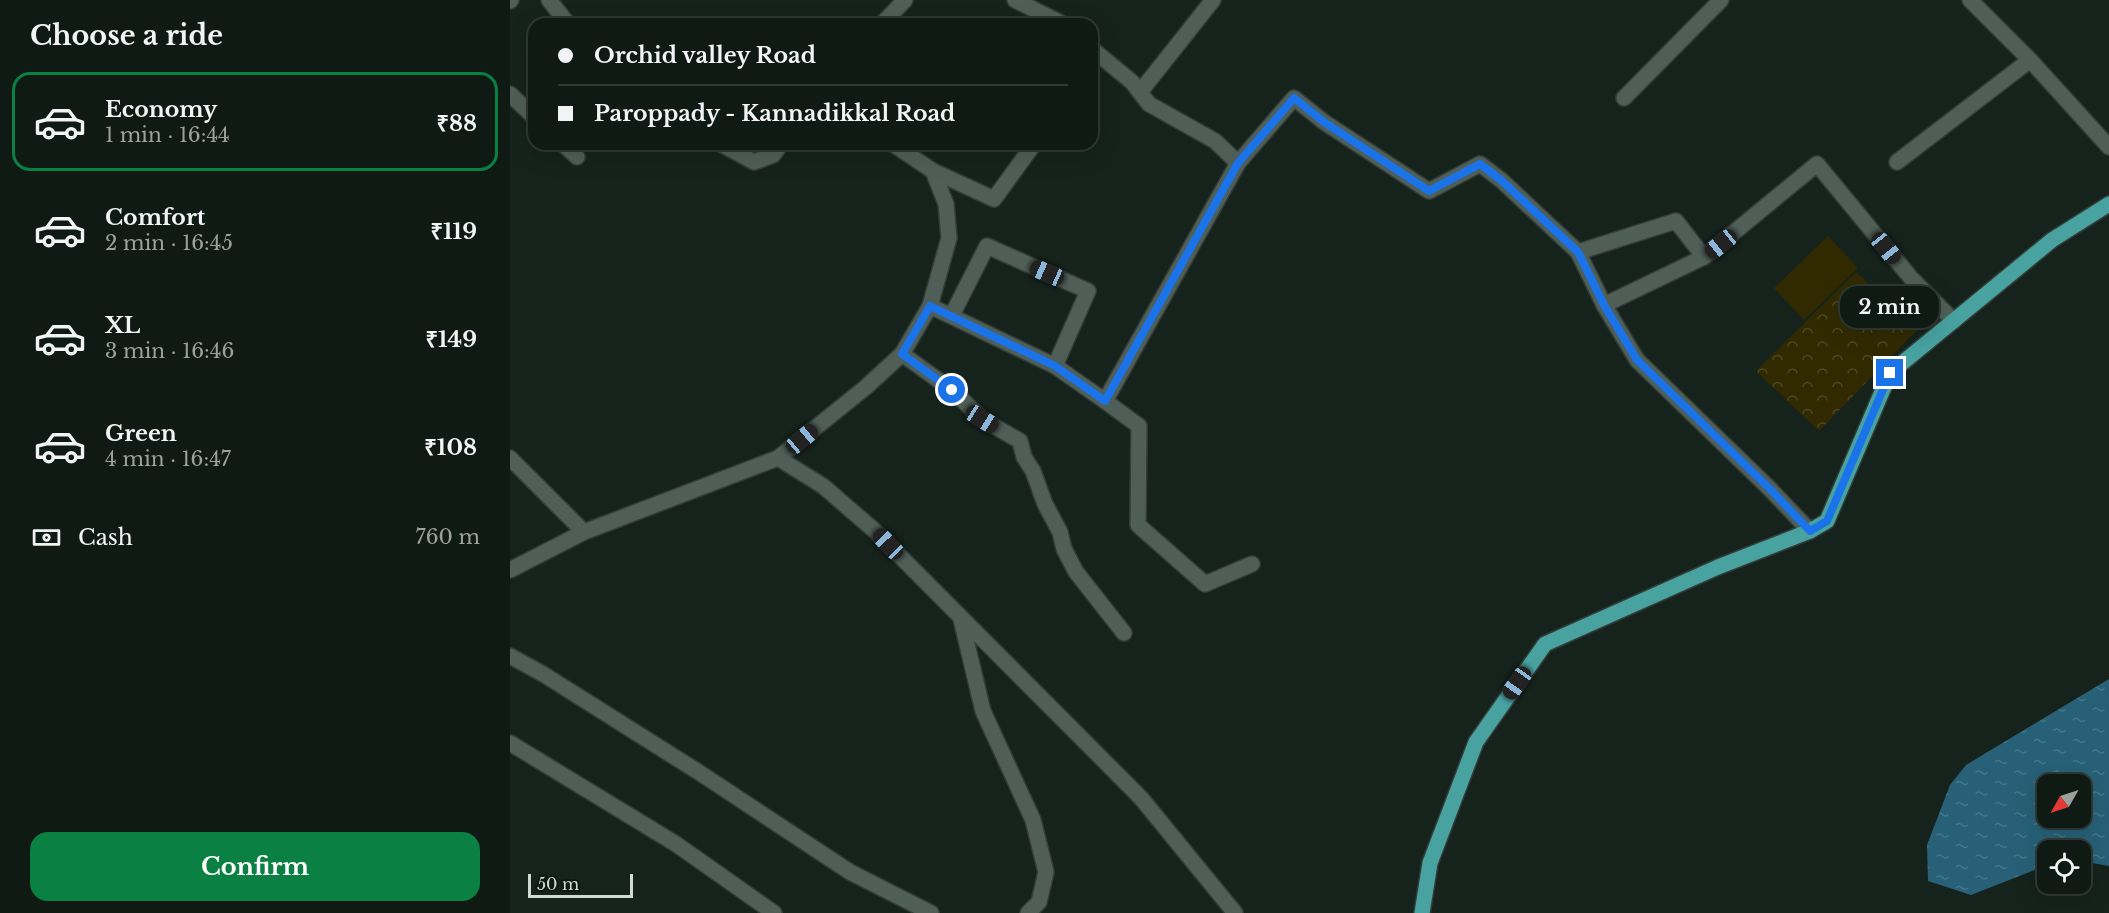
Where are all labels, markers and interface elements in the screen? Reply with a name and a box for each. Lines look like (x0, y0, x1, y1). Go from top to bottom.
text: Choose a ride (30, 19, 223, 52)
text: Orchid valley Road (594, 42, 816, 69)
icon: car (33, 95, 87, 149)
text: Economy (105, 96, 217, 123)
text: Paroppady - Kannadikkal Road (594, 100, 955, 127)
text: ₹88 (436, 110, 477, 137)
text: 1 min · 16:44 (105, 123, 230, 147)
icon: car (33, 203, 87, 257)
text: Comfort (105, 204, 205, 231)
text: ₹119 (430, 218, 477, 245)
car (1701, 226, 1741, 262)
car (1868, 228, 1904, 268)
text: 2 min · 16:45 (105, 231, 233, 255)
car (1027, 257, 1067, 289)
callout: 2 min (1840, 286, 1940, 328)
text: 2 min (1858, 295, 1921, 319)
icon: car (33, 311, 87, 365)
text: XL (105, 312, 140, 339)
text: ₹149 (425, 326, 477, 353)
text: 3 min · 16:46 (105, 339, 234, 363)
route end (1876, 359, 1903, 386)
route start (938, 376, 965, 403)
car (962, 402, 1002, 436)
icon: car (33, 419, 87, 473)
text: Green (105, 420, 177, 447)
car (782, 421, 822, 457)
text: ₹108 (424, 434, 477, 461)
text: 4 min · 16:47 (105, 447, 231, 471)
icon: cash (30, 521, 63, 554)
text: Cash (78, 524, 133, 551)
text: 760 m (416, 525, 480, 549)
car (869, 525, 907, 563)
car (1499, 663, 1535, 703)
north arrow (2037, 774, 2091, 828)
map controls (2037, 774, 2091, 894)
button: Confirm (30, 832, 480, 901)
button: locate (2037, 840, 2091, 894)
scale bar (528, 871, 633, 898)
text: 50 m (537, 874, 579, 894)

